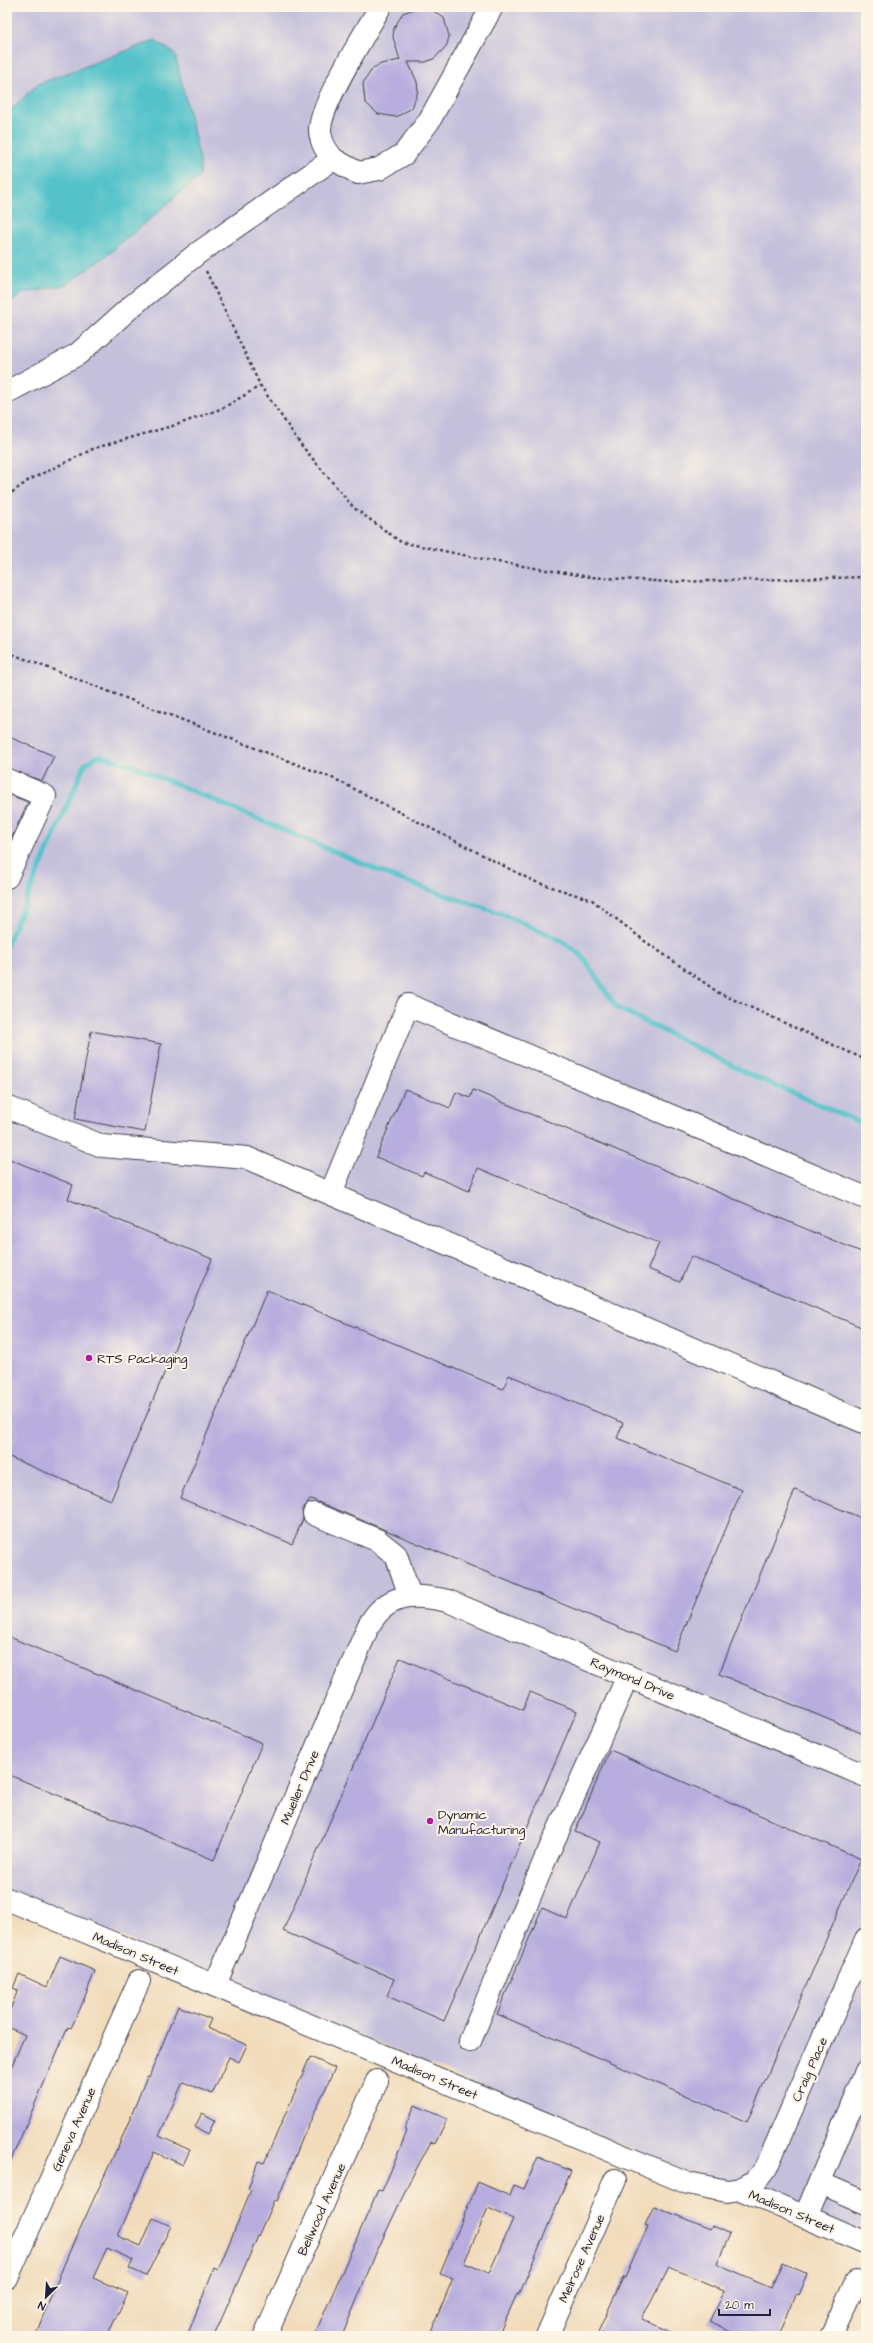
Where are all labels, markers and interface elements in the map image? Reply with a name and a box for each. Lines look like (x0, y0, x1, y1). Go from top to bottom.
place label: RTS Packaging (97, 1350, 188, 1369)
marker: RTS Packaging (84, 1353, 94, 1363)
street label: Raymond Drive (587, 1653, 678, 1706)
street label: Mueller Drive (276, 1747, 324, 1827)
place label: Dynamic Manufacturing (438, 1806, 526, 1840)
marker: Dynamic Manufacturing (425, 1816, 435, 1826)
street label: Madison Street (90, 1928, 182, 1980)
street label: Craig Place (788, 2034, 833, 2105)
street label: Madison Street (389, 2052, 481, 2104)
street label: Geneva Avenue (47, 2084, 101, 2174)
street label: Bellwood Avenue (293, 2160, 350, 2259)
street label: Madison Street (746, 2186, 838, 2238)
street label: Melrose Avenue (554, 2211, 610, 2306)
north arrow (26, 2277, 66, 2317)
scale bar (719, 2291, 770, 2317)
text: N (36, 2297, 48, 2314)
text: 20 m (725, 2297, 754, 2314)

